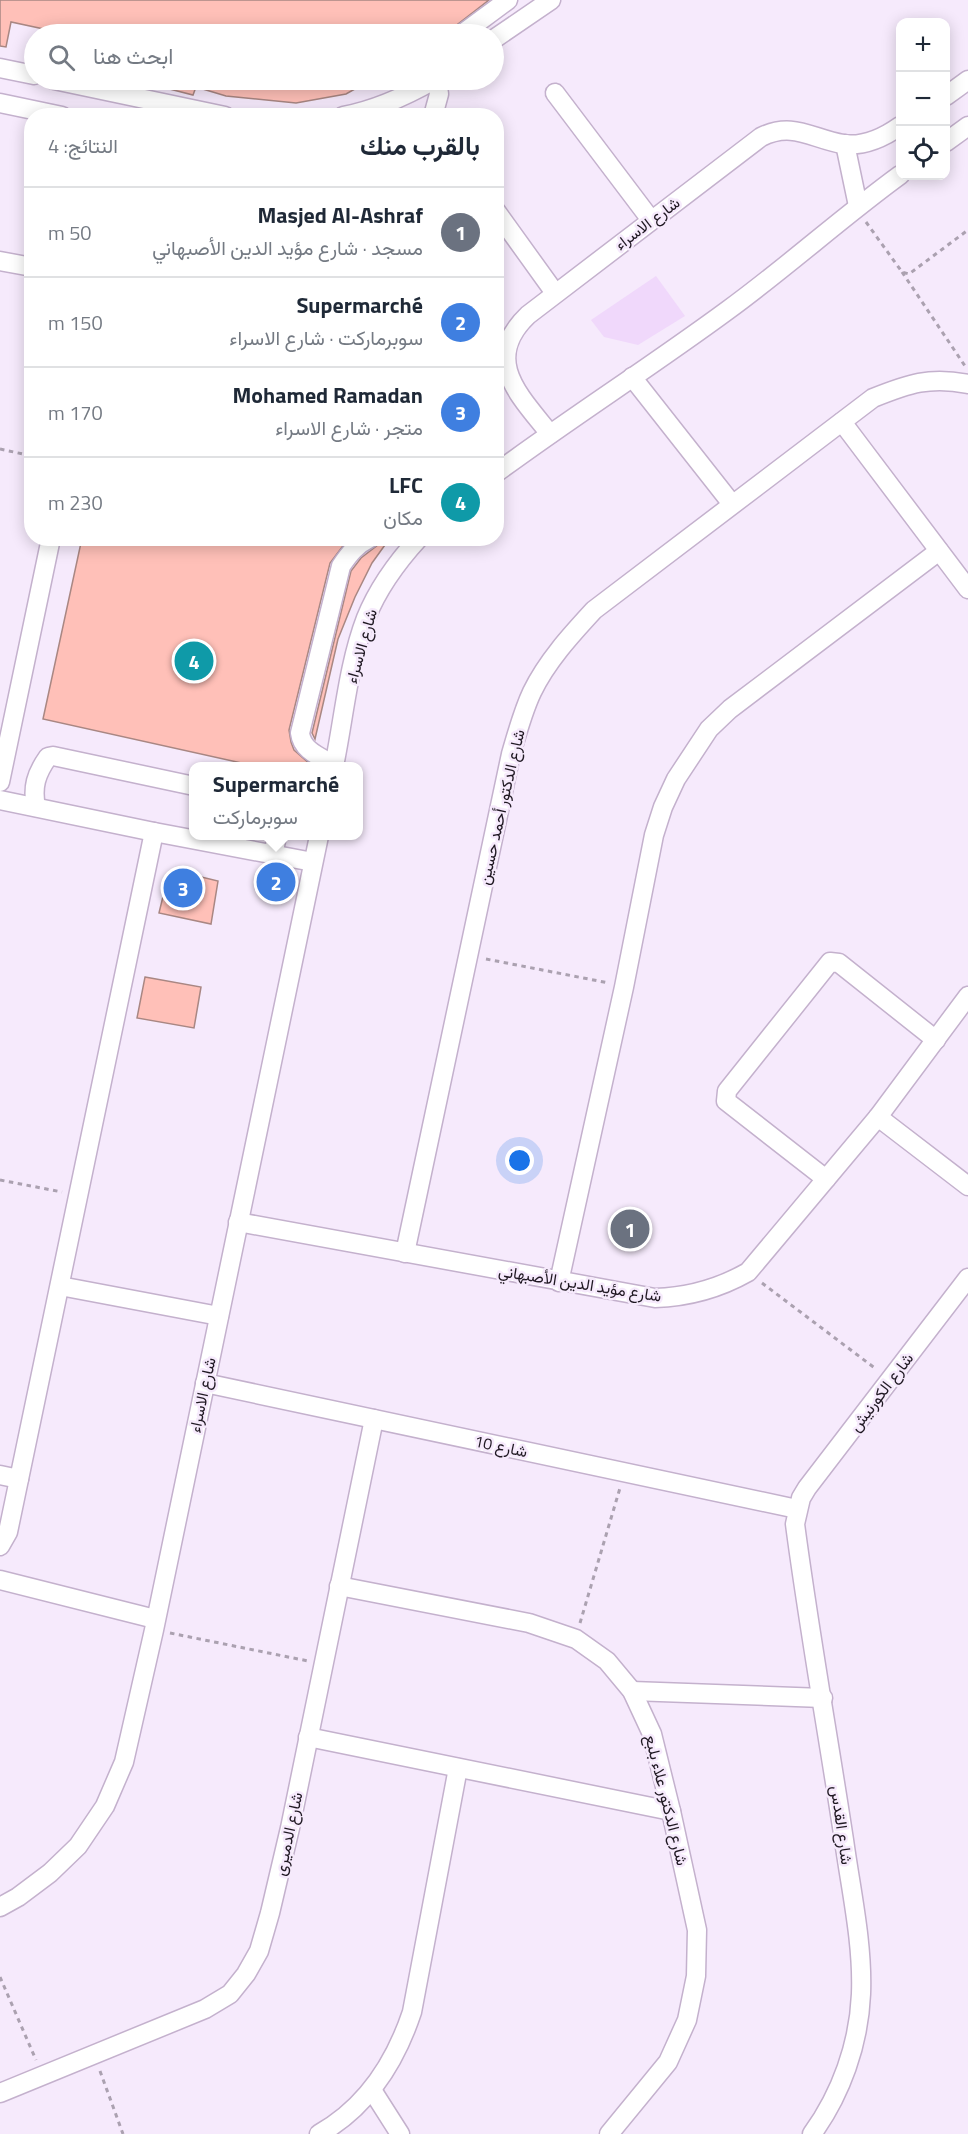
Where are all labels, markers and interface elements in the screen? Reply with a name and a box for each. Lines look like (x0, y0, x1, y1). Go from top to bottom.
map controls (896, 18, 950, 180)
button: + (896, 18, 950, 72)
search box (24, 24, 504, 90)
text: ابحث هنا (93, 39, 173, 73)
icon: search (45, 41, 78, 74)
button: − (896, 72, 950, 126)
text: بالقرب منك (360, 126, 480, 165)
button: locate (896, 126, 950, 180)
text: النتائج: 4 (48, 130, 118, 161)
street label: شارع الاسراء (609, 190, 685, 256)
text: Masjed Al-Ashraf (257, 198, 423, 232)
text: 50 m (48, 217, 92, 248)
text: 1 (455, 217, 466, 248)
text: مسجد · شارع مؤيد الدين الأصبهاني (152, 232, 423, 263)
text: Supermarché (296, 288, 423, 322)
text: 150 m (48, 307, 103, 338)
text: 2 (455, 307, 466, 338)
text: سوبرماركت · شارع الاسراء (229, 322, 423, 353)
text: Mohamed Ramadan (233, 378, 423, 412)
text: 170 m (48, 397, 103, 428)
text: 3 (455, 397, 466, 428)
text: متجر · شارع الاسراء (275, 412, 423, 443)
text: LFC (389, 468, 423, 502)
text: 230 m (48, 487, 103, 518)
text: 4 (455, 487, 466, 518)
text: مكان (383, 502, 423, 533)
street label: شارع الاسراء (339, 606, 383, 686)
pin: 4 (174, 638, 214, 684)
street label: شارع الدكتور أحمد حسين (471, 727, 531, 887)
popup (189, 762, 363, 840)
text: Supermarché (213, 767, 339, 801)
text: سوبرماركت (213, 801, 298, 832)
pin: 2 (256, 860, 296, 904)
pin: 3 (164, 866, 202, 910)
your location (505, 1146, 534, 1175)
pin: 1 (610, 1206, 650, 1252)
street label: شارع مؤيد الدين الأصبهاني (497, 1258, 663, 1310)
street label: شارع الكورنيش (843, 1347, 919, 1437)
street label: شارع الاسراء (182, 1355, 222, 1435)
street label: شارع 10 (472, 1429, 530, 1463)
street label: شارع الدكتور علاء بلبع (639, 1732, 695, 1868)
street label: شارع القدس (825, 1784, 859, 1866)
street label: شارع الدميرى (267, 1790, 309, 1878)

